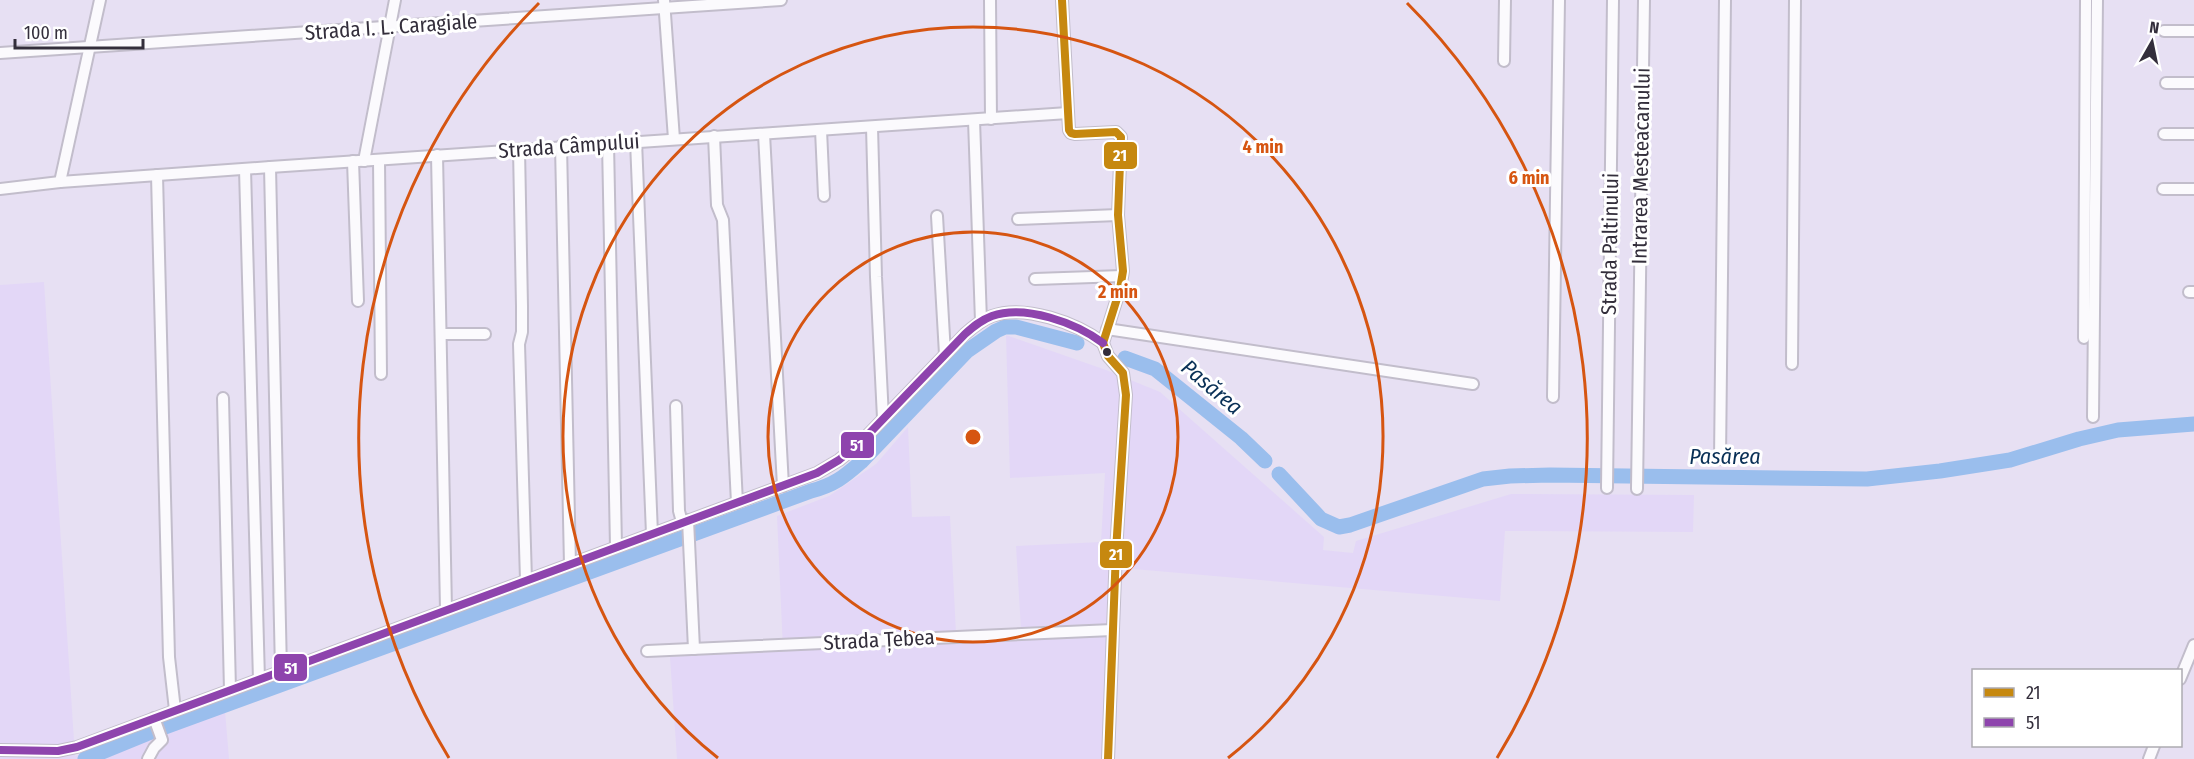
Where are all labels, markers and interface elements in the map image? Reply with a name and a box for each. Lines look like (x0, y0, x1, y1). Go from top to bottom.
street label: Strada I. L. Caragiale (304, 8, 478, 46)
scale bar (15, 12, 142, 50)
north arrow (2122, 12, 2182, 72)
text: N (2148, 18, 2160, 38)
text: 100 m (24, 22, 68, 44)
street label: Intrarea Mesteacanului (1626, 67, 1656, 265)
street label: Strada Câmpului (497, 128, 641, 164)
text: 4 min (1243, 136, 1283, 158)
line badge: 21 (1103, 141, 1138, 170)
text: 21 (1112, 146, 1127, 165)
text: 6 min (1509, 167, 1550, 189)
street label: Strada Paltinului (1596, 173, 1624, 315)
text: 2 min (1097, 281, 1138, 303)
unlabelled marker (1101, 346, 1113, 358)
water label: Pasărea (1176, 354, 1248, 420)
centre of rings (963, 427, 983, 447)
line badge: 51 (840, 431, 875, 459)
text: 51 (850, 436, 864, 455)
water label: Pasărea (1689, 443, 1761, 470)
line badge: 21 (1099, 540, 1133, 569)
text: 21 (1108, 545, 1123, 564)
street label: Strada Țebea (823, 624, 935, 656)
line badge: 51 (273, 653, 308, 682)
text: 51 (284, 659, 298, 678)
legend (1972, 669, 2182, 747)
text: 21 (2026, 682, 2041, 704)
text: 51 (2026, 712, 2040, 734)

